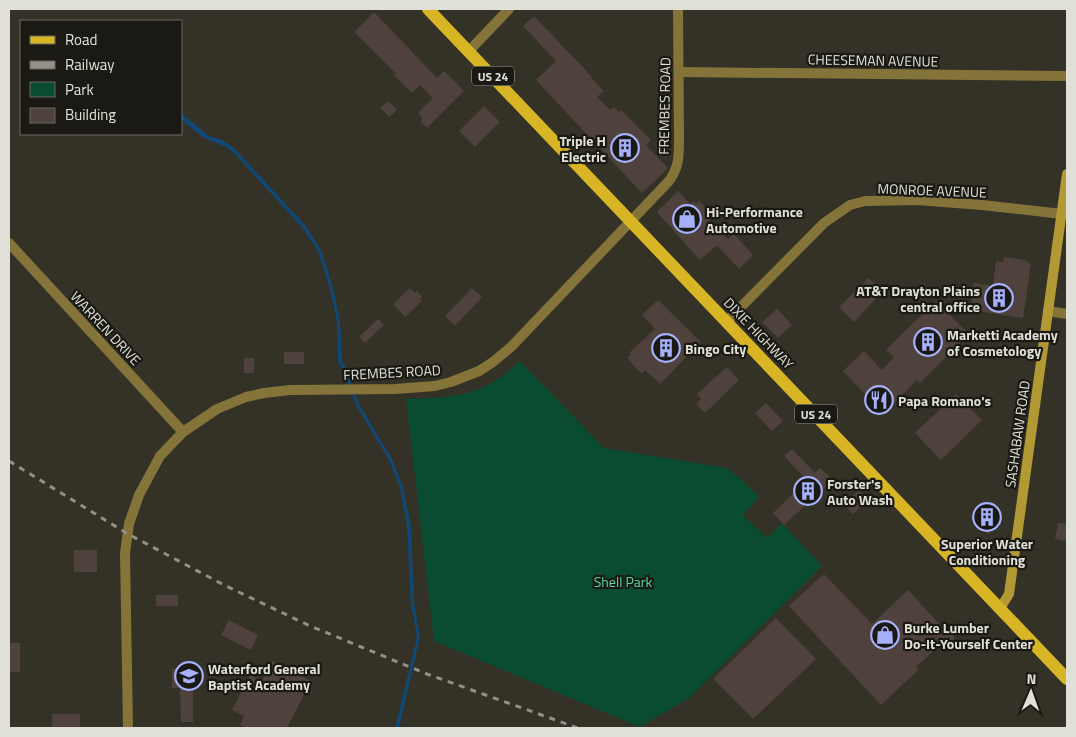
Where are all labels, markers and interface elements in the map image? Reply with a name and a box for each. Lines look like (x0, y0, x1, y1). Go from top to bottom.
legend (20, 20, 182, 135)
text: Road (65, 28, 97, 51)
street label: CHEESEMAN AVENUE (808, 48, 939, 72)
text: Railway (65, 53, 115, 76)
street label: FREMBES ROAD (653, 57, 675, 155)
road number: US 24 (472, 66, 514, 85)
text: Park (65, 78, 94, 101)
text: Building (65, 103, 116, 126)
place label: Triple H Electric (559, 130, 606, 167)
building icon: Triple H Electric (610, 133, 640, 163)
street label: MONROE AVENUE (877, 178, 987, 202)
place label: Hi-Performance Automotive (706, 201, 803, 238)
shop icon: Hi-Performance Automotive (672, 204, 702, 234)
place label: AT&T Drayton Plains central office (856, 280, 980, 317)
building icon: AT&T Drayton Plains central office (984, 283, 1014, 313)
street label: WARREN DRIVE (66, 286, 146, 370)
street label: DIXIE HIGHWAY (719, 292, 799, 374)
place label: Marketti Academy of Cosmetology (947, 324, 1058, 361)
building icon: Marketti Academy of Cosmetology (913, 327, 943, 357)
building icon: Bingo City (651, 333, 681, 363)
place label: Bingo City (685, 338, 746, 359)
street label: FREMBES ROAD (343, 359, 441, 385)
street label: SASHABAW ROAD (999, 379, 1035, 489)
restaurant icon: Papa Romano's (864, 385, 894, 415)
place label: Papa Romano's (898, 390, 991, 411)
road number: US 24 (795, 404, 837, 424)
place label: Forster's Auto Wash (827, 473, 893, 510)
building icon: Forster's Auto Wash (793, 476, 823, 506)
building icon: Superior Water Conditioning (972, 502, 1002, 532)
place label: Superior Water Conditioning (941, 533, 1033, 570)
park label: Shell Park (594, 571, 653, 592)
place label: Burke Lumber Do-It-Yourself Center (904, 617, 1033, 654)
shop icon: Burke Lumber Do-It-Yourself Center (870, 620, 900, 650)
place label: Waterford General Baptist Academy (208, 658, 321, 695)
school or university icon: Waterford General Baptist Academy (174, 661, 204, 691)
north arrow (1006, 667, 1056, 717)
text: N (1026, 668, 1037, 689)

